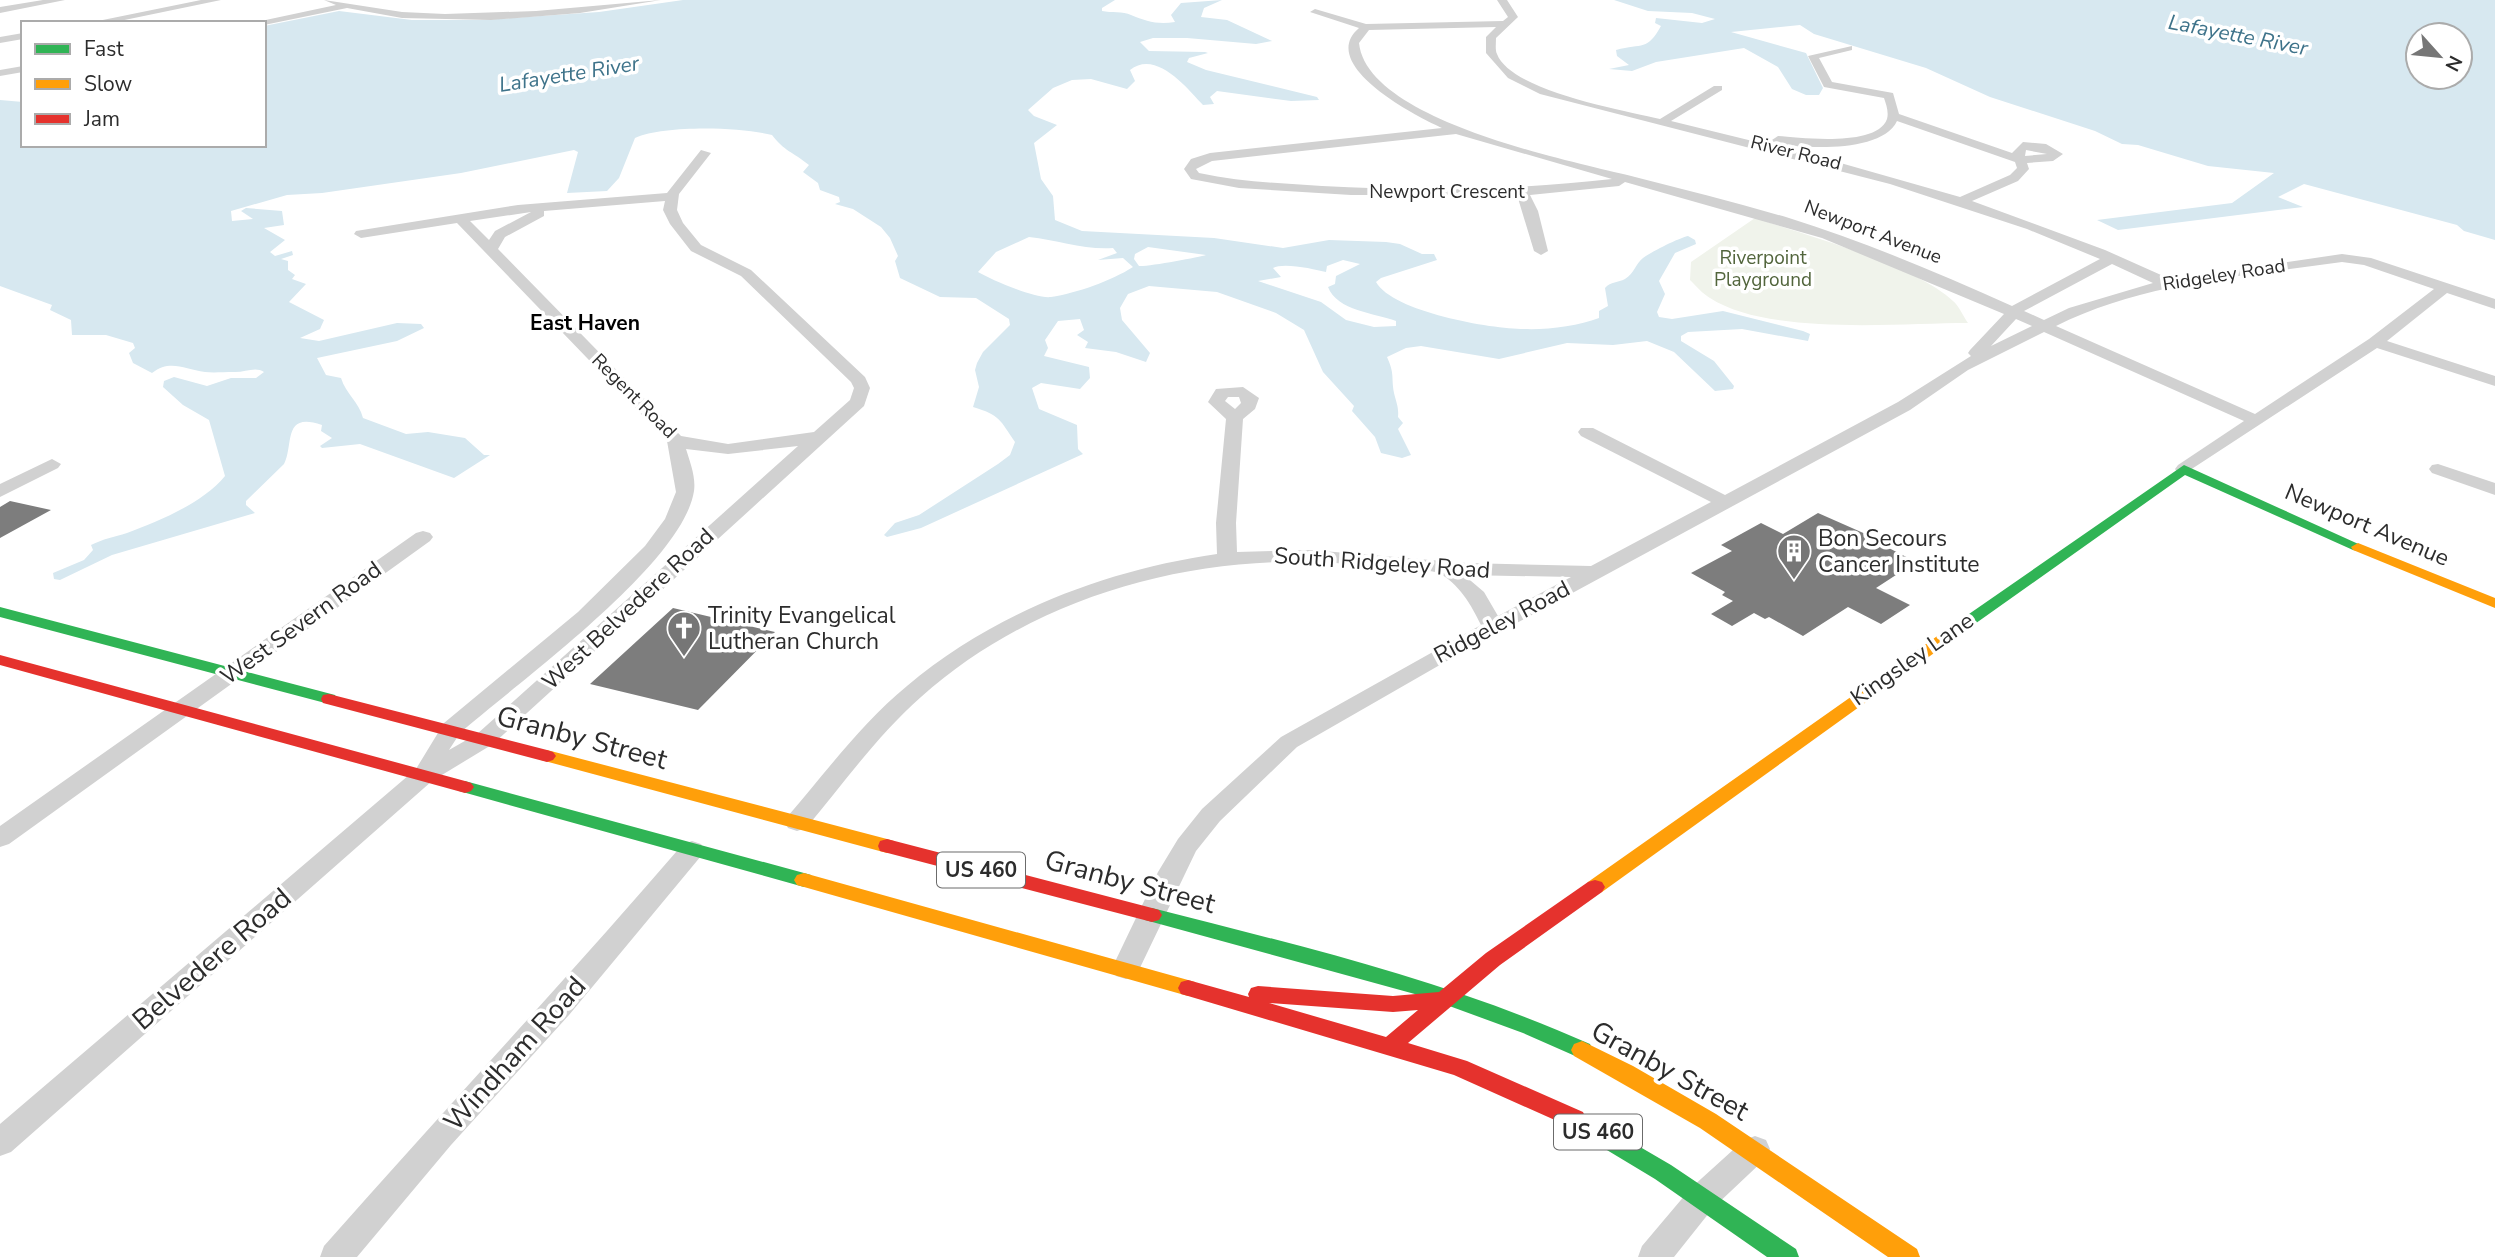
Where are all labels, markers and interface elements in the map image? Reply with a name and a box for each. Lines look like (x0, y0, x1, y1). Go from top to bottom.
water label: Lafayette River (2166, 8, 2311, 62)
legend (21, 21, 266, 147)
north arrow (2404, 21, 2474, 91)
text: Fast (84, 35, 124, 63)
water label: Lafayette River (497, 49, 641, 99)
text: N (2438, 51, 2468, 76)
text: Slow (84, 70, 133, 98)
text: Jam (83, 105, 120, 133)
street label: River Road (1748, 129, 1844, 177)
street label: Newport Crescent (1369, 179, 1525, 205)
street label: Newport Avenue (1801, 194, 1945, 270)
park label: Riverpoint Playground (1714, 245, 1812, 293)
street label: Ridgeley Road (2161, 252, 2287, 298)
district label: East Haven (530, 309, 640, 337)
street label: Regent Road (586, 348, 682, 444)
street label: Newport Avenue (2280, 476, 2454, 574)
street label: West Belvedere Road (535, 521, 721, 697)
place label: Bon Secours Cancer Institute (1818, 523, 1980, 580)
building icon: Bon Secours Cancer Institute (1775, 532, 1813, 581)
street label: South Ridgeley Road (1273, 540, 1491, 586)
street label: West Severn Road (214, 554, 388, 692)
street label: Ridgeley Road (1429, 573, 1575, 671)
place label: Trinity Evangelical Lutheran Church (708, 600, 896, 657)
street label: Kingsley Lane (1844, 605, 1980, 713)
church icon: Trinity Evangelical Lutheran Church (665, 609, 703, 658)
street label: Granby Street (493, 697, 672, 779)
street label: Granby Street (1041, 841, 1220, 923)
road number: US 460 (937, 852, 1025, 888)
street label: Belvedere Road (124, 879, 300, 1039)
street label: Windham Road (435, 968, 595, 1140)
street label: Granby Street (1584, 1012, 1756, 1130)
road number: US 460 (1554, 1114, 1642, 1150)

